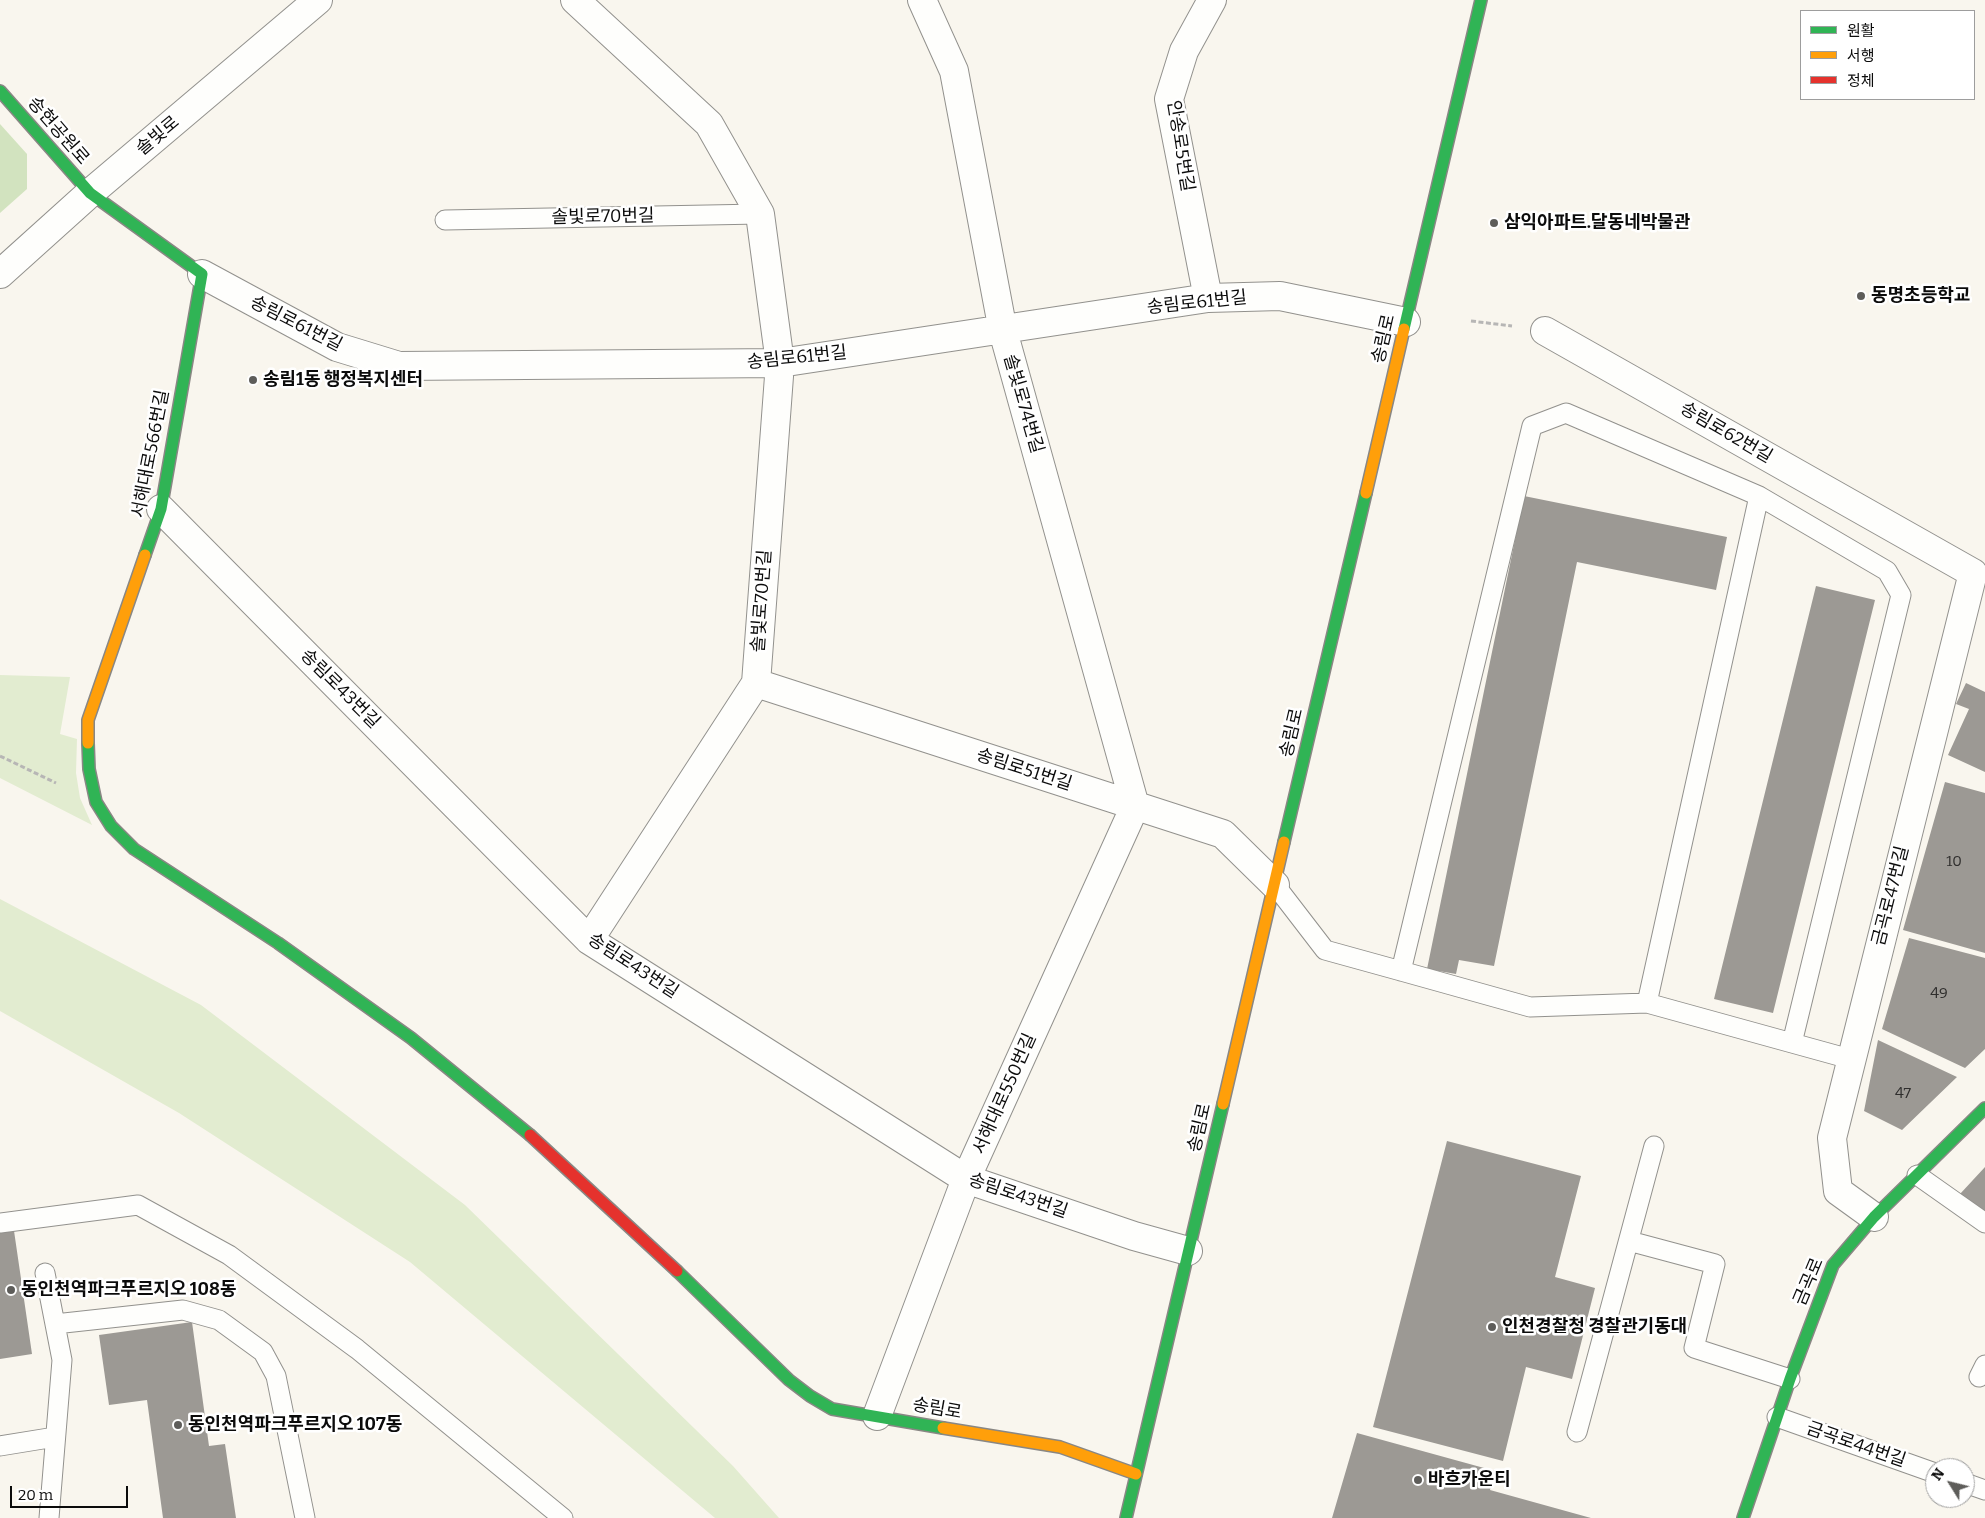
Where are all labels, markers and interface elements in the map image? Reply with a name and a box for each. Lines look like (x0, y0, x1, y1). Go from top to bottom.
legend (1800, 10, 1975, 100)
text: 원활 (1847, 22, 1875, 40)
text: 서행 (1847, 47, 1875, 65)
text: 정체 (1847, 72, 1875, 90)
street label: 송현공원로 (23, 93, 93, 169)
street label: 안송로5번길 (1162, 99, 1198, 193)
street label: 솔빛로 (132, 112, 184, 160)
street label: 솔빛로70번길 (551, 205, 655, 229)
place label: 삼익아파트.달동네박물관 (1504, 212, 1690, 234)
marker: 삼익아파트.달동네박물관 (1488, 217, 1500, 229)
place label: 동명초등학교 (1871, 285, 1970, 307)
street label: 송림로61번길 (1146, 287, 1248, 319)
marker: 동명초등학교 (1855, 290, 1867, 302)
street label: 송림로61번길 (246, 292, 346, 356)
street label: 송림로 (1368, 312, 1400, 366)
street label: 송림로61번길 (746, 342, 848, 374)
street label: 솔빛로74번길 (999, 352, 1047, 456)
place label: 송림1동 행정복지센터 (263, 369, 423, 391)
marker: 송림1동 행정복지센터 (247, 374, 259, 386)
street label: 서해대로566번길 (128, 388, 174, 520)
street label: 송림로62번길 (1676, 398, 1776, 468)
street label: 솔빛로70번길 (748, 549, 776, 653)
street label: 송림로43번길 (296, 645, 384, 733)
street label: 송림로 (1276, 706, 1308, 760)
street label: 송림로51번길 (973, 744, 1075, 796)
street label: 금곡로47번길 (1868, 844, 1914, 948)
house number: 10 (1946, 853, 1962, 871)
street label: 송림로43번길 (584, 929, 682, 1003)
house number: 49 (1930, 985, 1948, 1003)
street label: 서해대로550번길 (969, 1030, 1041, 1158)
house number: 47 (1895, 1085, 1911, 1103)
street label: 송림로 (1184, 1101, 1216, 1155)
street label: 송림로43번길 (966, 1169, 1070, 1223)
street label: 금곡로 (1789, 1255, 1829, 1309)
place label: 동인천역파크푸르지오 108동 (21, 1279, 236, 1301)
marker: 동인천역파크푸르지오 108동 (5, 1284, 17, 1296)
place label: 인천경찰청 경찰관기동대 (1502, 1316, 1687, 1338)
marker: 인천경찰청 경찰관기동대 (1486, 1321, 1498, 1333)
street label: 송림로 (911, 1394, 963, 1424)
place label: 동인천역파크푸르지오 107동 (188, 1414, 402, 1436)
street label: 금곡로44번길 (1803, 1418, 1909, 1472)
marker: 동인천역파크푸르지오 107동 (172, 1419, 184, 1431)
north arrow (1925, 1458, 1975, 1508)
text: N (1928, 1465, 1948, 1484)
place label: 바흐카운티 (1428, 1469, 1511, 1491)
marker: 바흐카운티 (1412, 1474, 1424, 1486)
scale bar (12, 1476, 130, 1508)
text: 20 m (18, 1486, 53, 1504)

